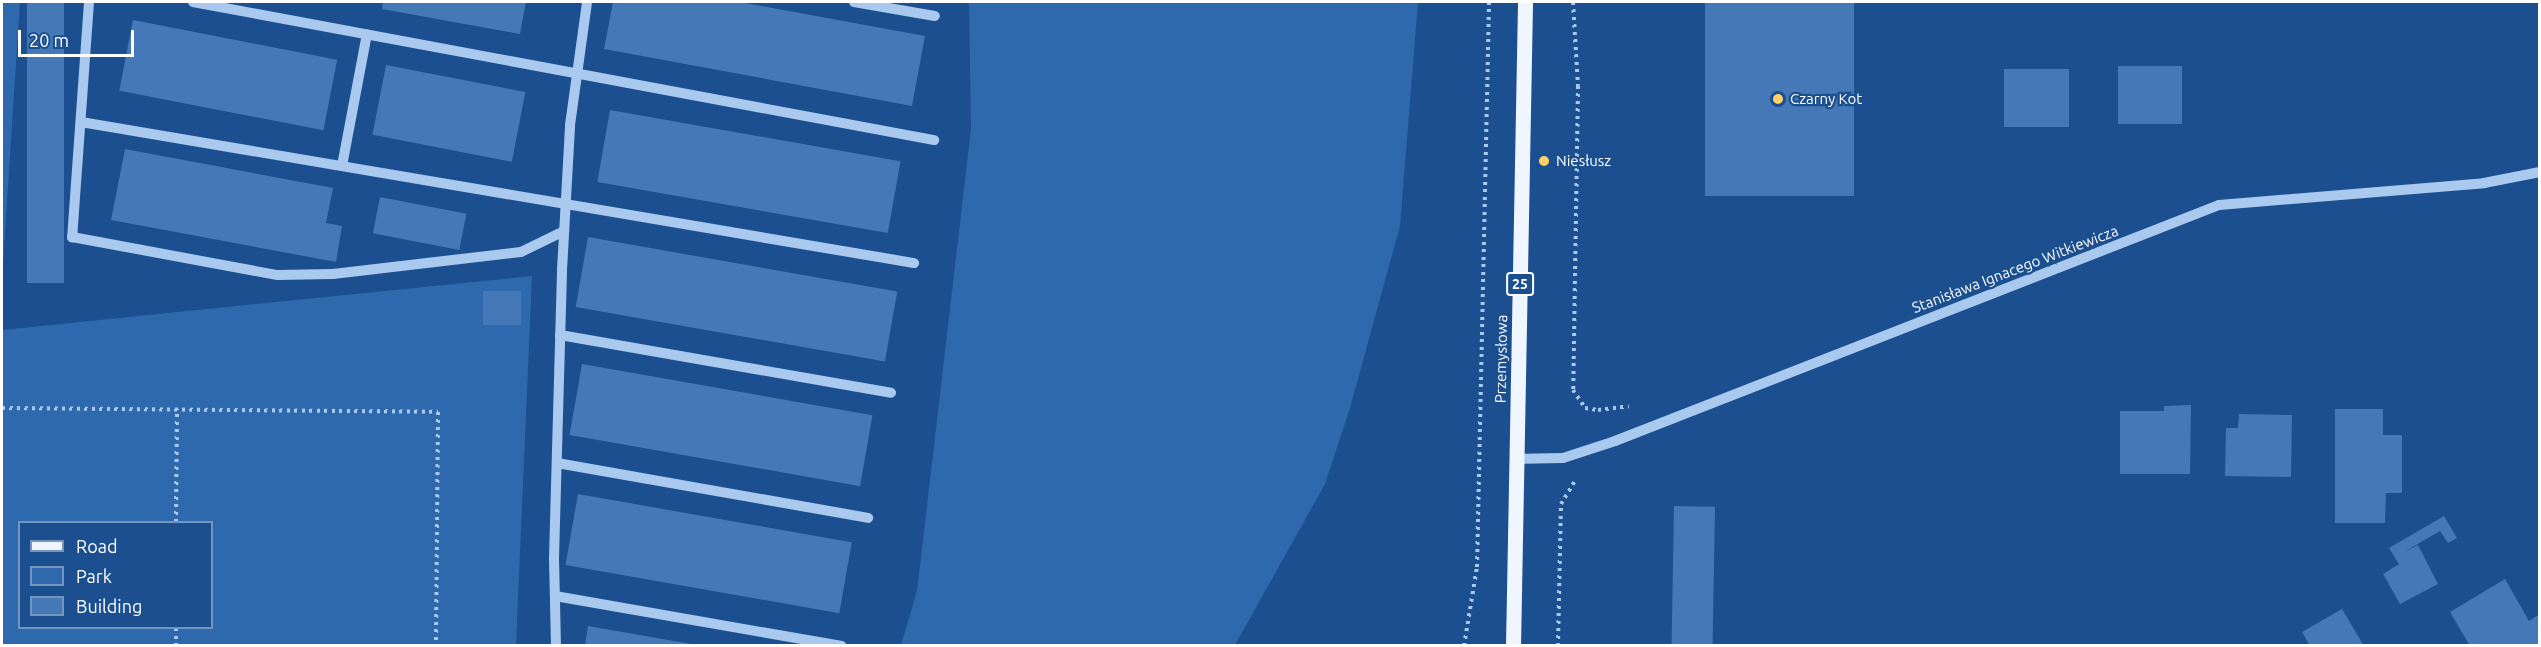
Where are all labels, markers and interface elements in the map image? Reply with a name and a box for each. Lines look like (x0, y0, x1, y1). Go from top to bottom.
scale bar (21, 18, 136, 56)
text: 20 m (29, 30, 69, 50)
place label: Czarny Kot (1790, 90, 1862, 108)
marker: Czarny Kot (1771, 92, 1785, 106)
place label: Niesłusz (1556, 152, 1611, 170)
marker: Niesłusz (1537, 154, 1551, 168)
street label: Stanisława Ignacego Witkiewicza (1909, 221, 2121, 317)
road number: 25 (1505, 273, 1535, 295)
street label: Przemysłowa (1491, 315, 1511, 403)
legend (18, 521, 213, 629)
text: Road (76, 536, 118, 556)
text: Park (76, 566, 112, 586)
text: Building (76, 596, 142, 616)

